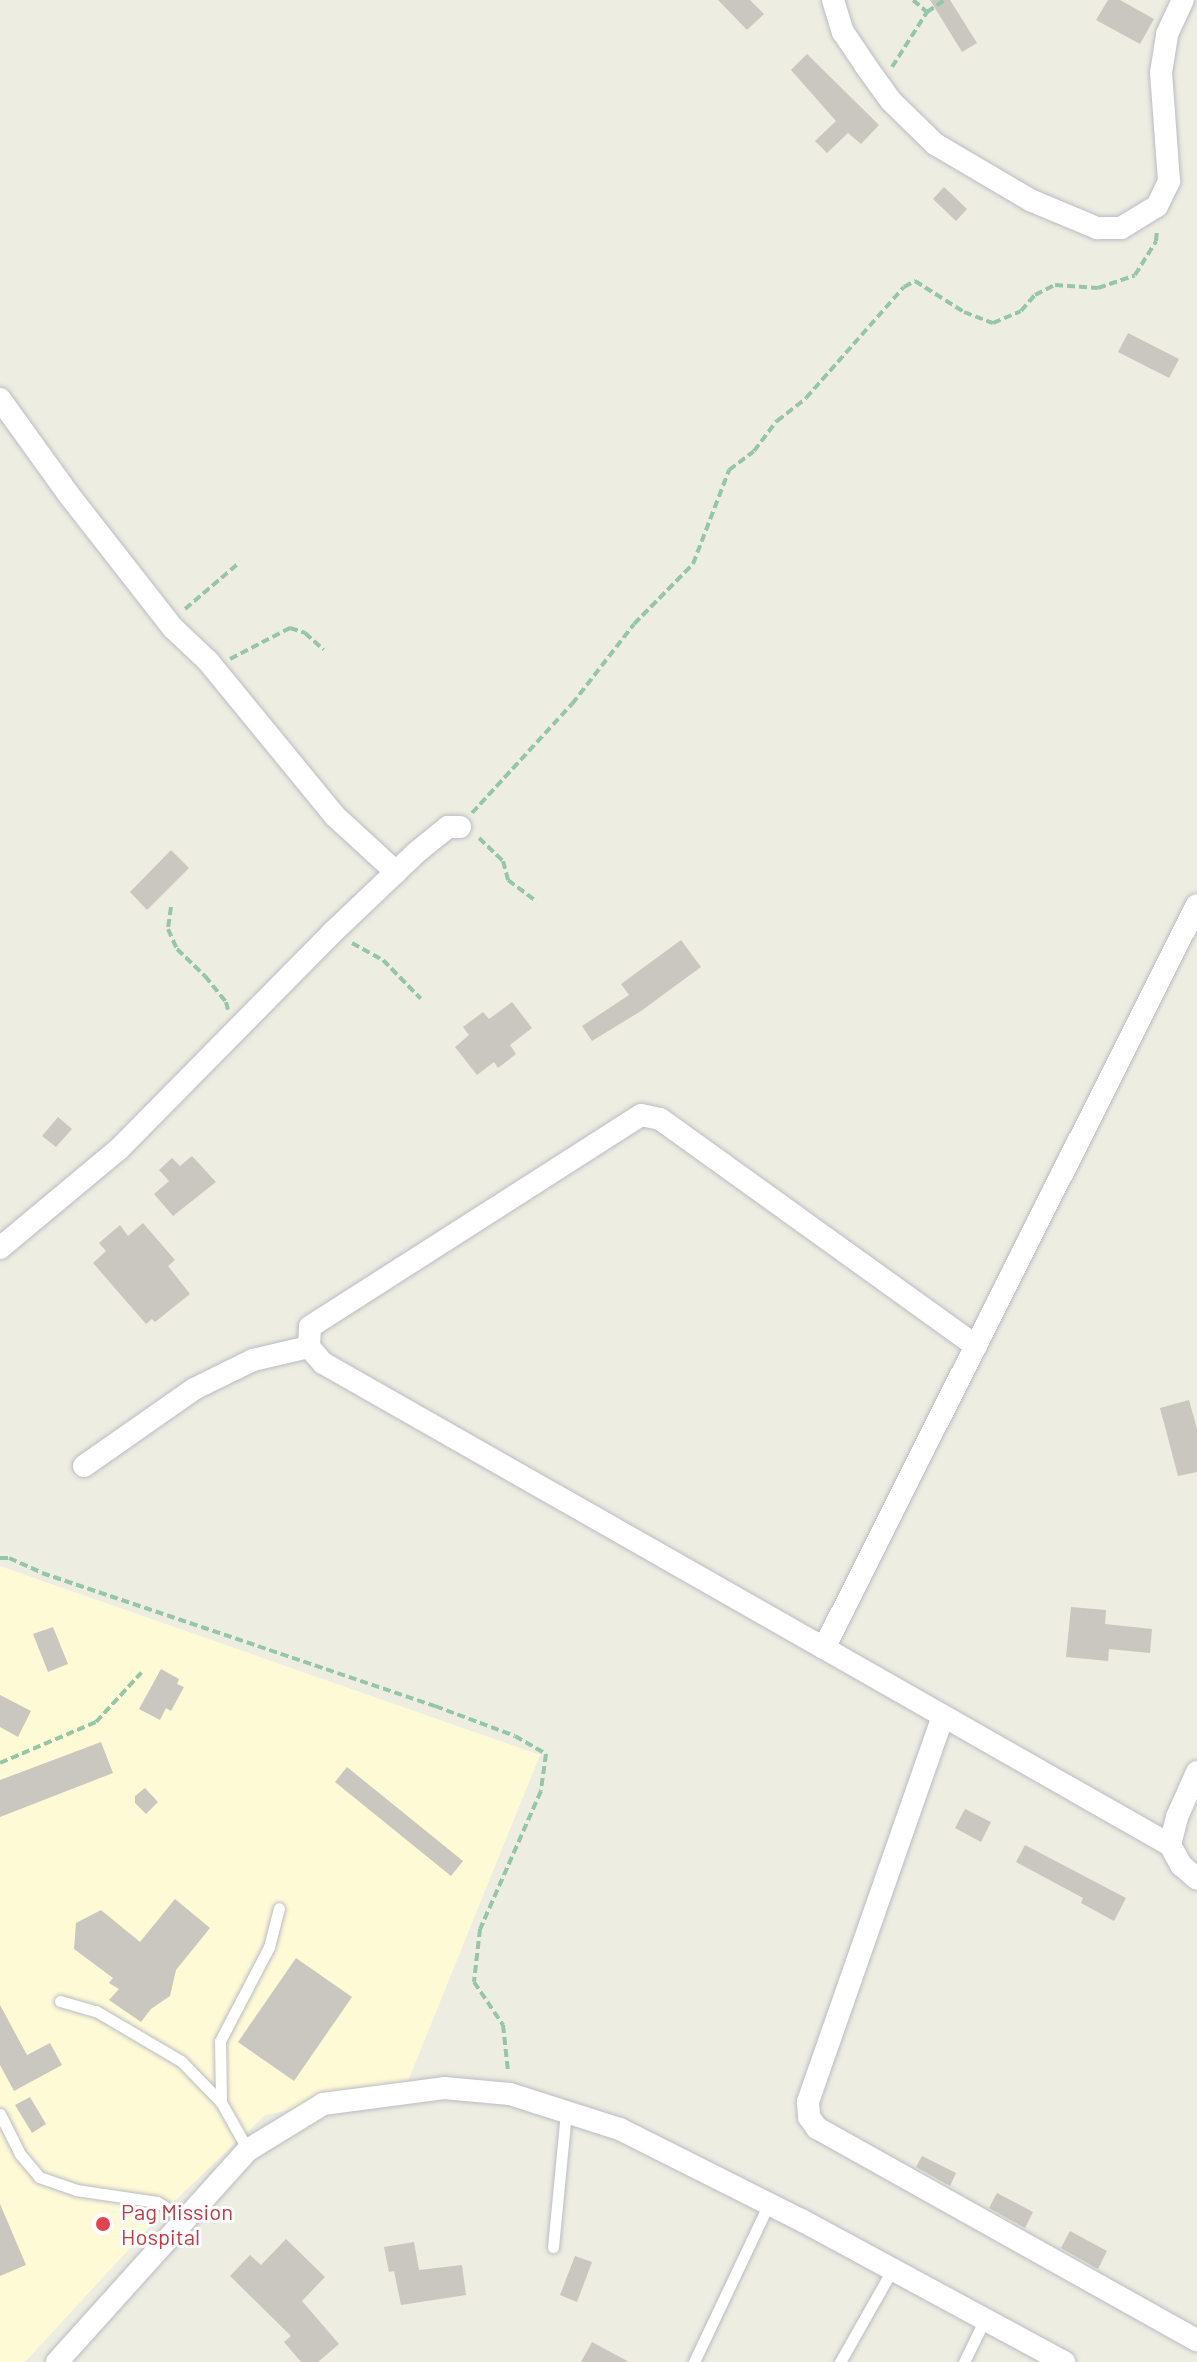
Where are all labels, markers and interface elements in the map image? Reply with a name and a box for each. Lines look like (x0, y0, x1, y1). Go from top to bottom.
place label: Pag Mission Hospital (121, 2198, 233, 2250)
marker: Pag Mission Hospital (92, 2213, 114, 2235)

